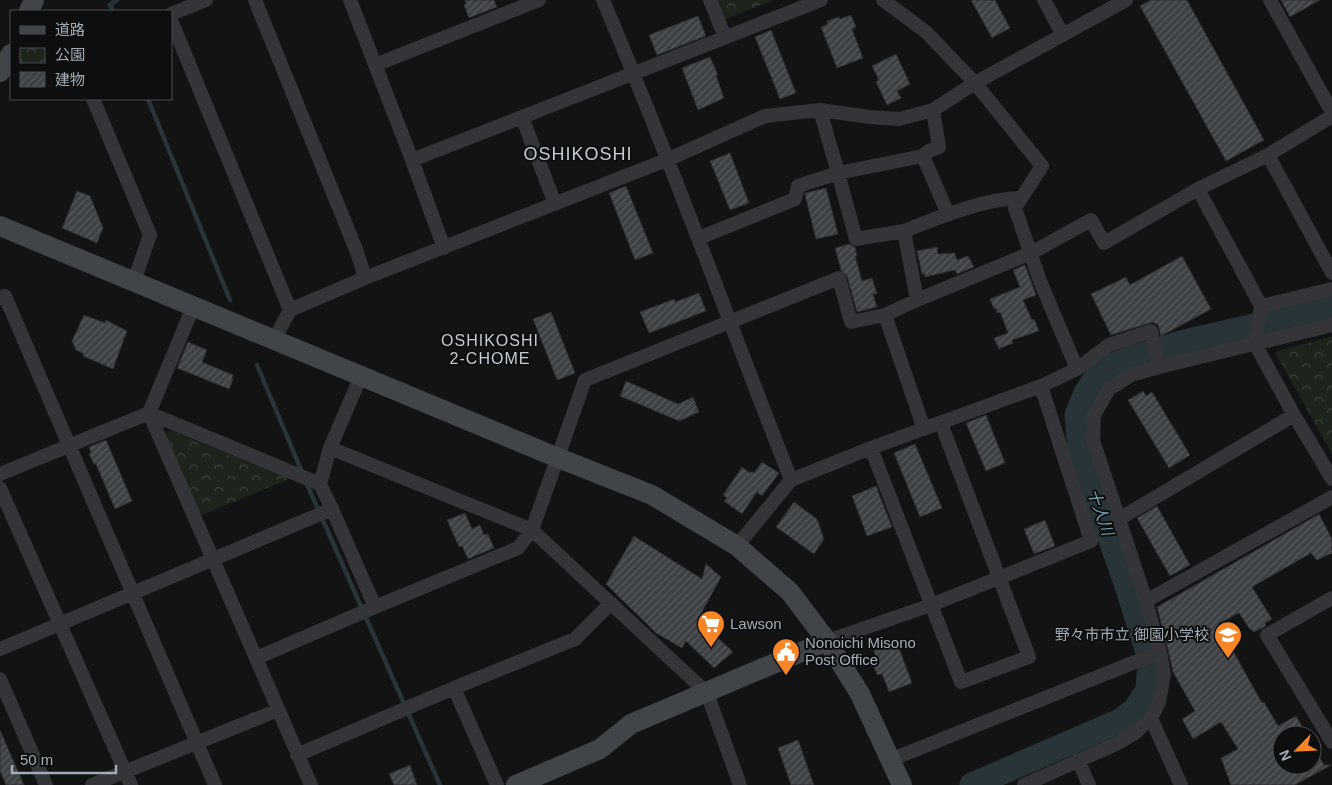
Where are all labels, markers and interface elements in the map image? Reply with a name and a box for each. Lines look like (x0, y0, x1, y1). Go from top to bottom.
legend (10, 10, 172, 100)
text: 道路 (55, 21, 85, 38)
text: 公園 (55, 46, 85, 63)
text: 建物 (55, 71, 85, 88)
district label: OSHIKOSHI (523, 144, 633, 164)
district label: OSHIKOSHI 2-CHOME (441, 332, 539, 367)
water label: 十人川 (1085, 487, 1117, 540)
supermarket icon: Lawson (696, 609, 726, 648)
place label: Lawson (730, 615, 782, 632)
school or university icon: 野々市市立 御園小学校 (1213, 620, 1243, 659)
place label: 野々市市立 御園小学校 (1055, 626, 1209, 643)
place label: Nonoichi Misono Post Office (805, 634, 916, 668)
public building icon: Nonoichi Misono Post Office (771, 637, 801, 676)
north arrow (1272, 725, 1322, 775)
scale bar (12, 742, 116, 774)
text: N (1276, 747, 1294, 763)
text: 50 m (20, 751, 53, 768)

